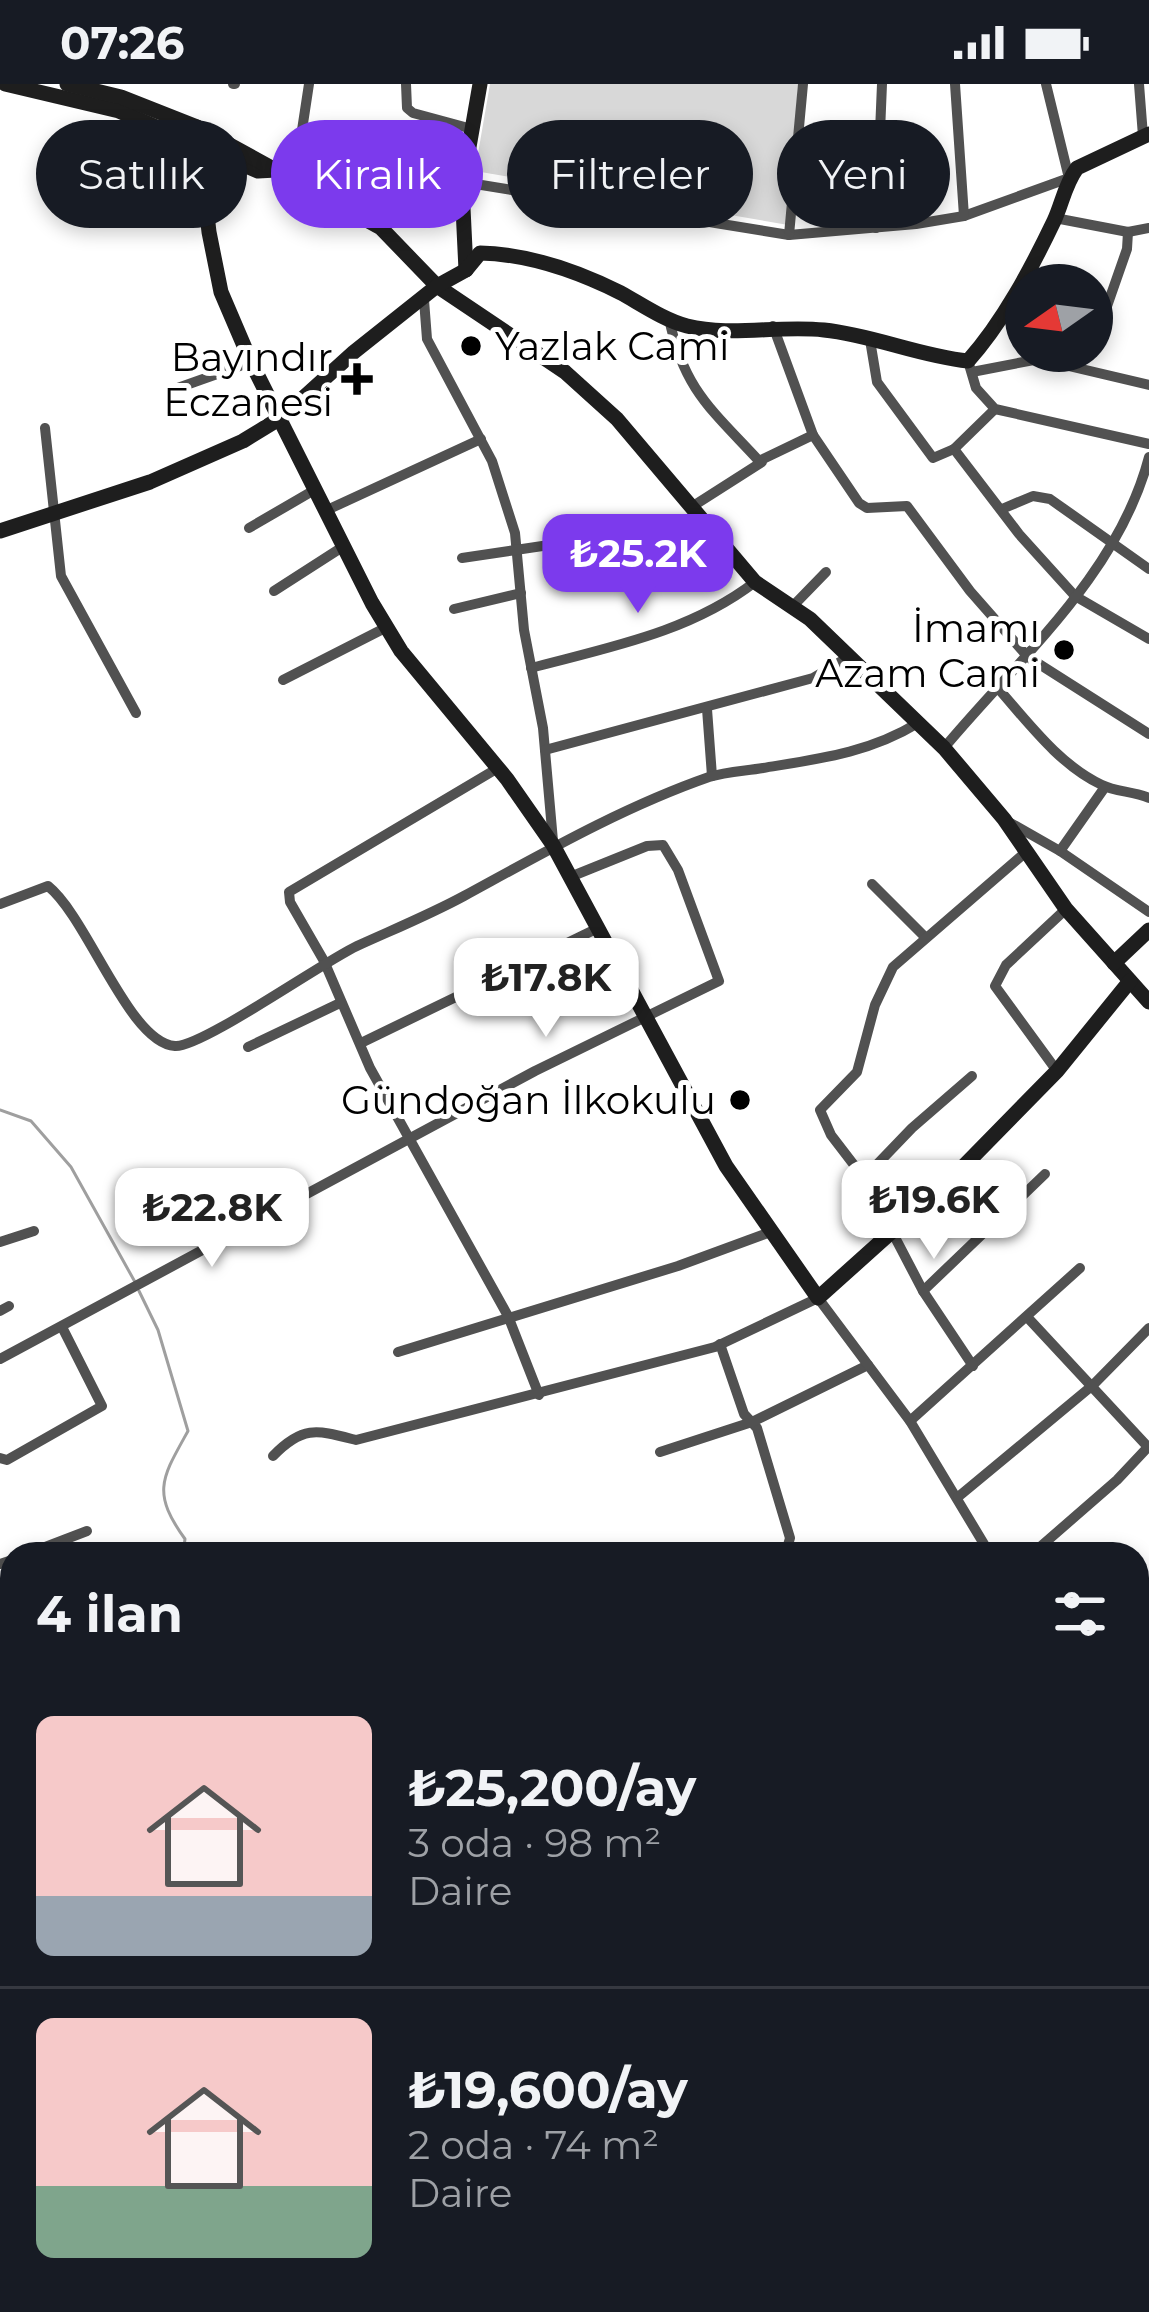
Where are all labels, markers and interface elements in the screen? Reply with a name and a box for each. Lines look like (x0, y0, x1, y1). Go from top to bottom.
text: 07:26 (60, 15, 184, 70)
chip: Satılık (36, 120, 247, 228)
chip: Kiralık (271, 120, 483, 228)
chip: Filtreler (507, 120, 753, 228)
chip: Yeni (777, 120, 950, 228)
north arrow (1005, 264, 1113, 372)
map controls (1005, 264, 1113, 372)
place label: Yazlak Cami (495, 322, 729, 370)
place label: Bayındır Eczanesi (163, 333, 333, 426)
marker: Yazlak Cami (458, 333, 484, 359)
marker: Bayındır Eczanesi (344, 366, 370, 392)
pin: ₺25.2K (540, 514, 736, 616)
text: ₺25.2K (569, 529, 707, 577)
place label: İmamı Azam Cami (815, 604, 1040, 697)
marker: İmamı Azam Cami (1051, 637, 1077, 663)
pin: ₺17.8K (448, 938, 644, 1040)
text: ₺17.8K (481, 953, 611, 1001)
place label: Gündoğan İlkokulu (341, 1076, 716, 1124)
marker: Gündoğan İlkokulu (727, 1087, 753, 1113)
pin: ₺19.6K (836, 1160, 1032, 1262)
pin: ₺22.8K (114, 1168, 310, 1270)
text: ₺19.6K (869, 1175, 999, 1223)
text: ₺22.8K (142, 1183, 282, 1231)
icon: filters (1047, 1581, 1113, 1647)
text: 4 ilan (36, 1583, 183, 1645)
text: ₺25,200/ay (408, 1757, 696, 1819)
icon: home (132, 1764, 276, 1908)
text: 3 oda · 98 m² (408, 1819, 661, 1867)
text: Daire (408, 1867, 512, 1915)
text: ₺19,600/ay (408, 2059, 688, 2121)
icon: home (132, 2066, 276, 2210)
text: 2 oda · 74 m² (408, 2121, 659, 2169)
text: Daire (408, 2169, 512, 2217)

